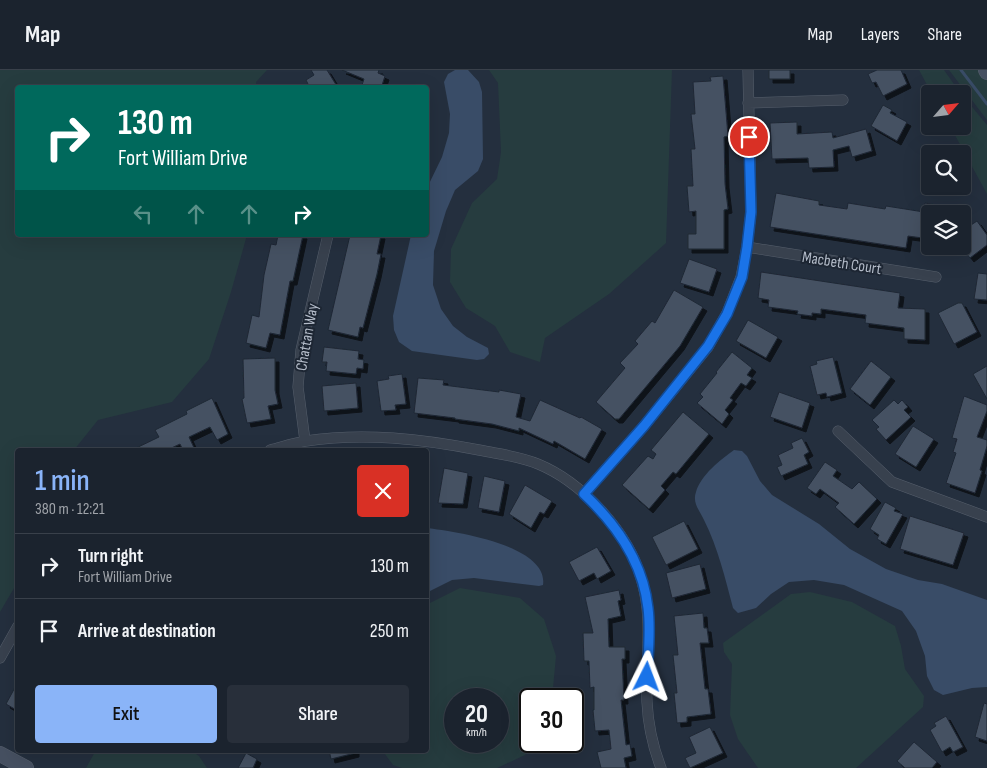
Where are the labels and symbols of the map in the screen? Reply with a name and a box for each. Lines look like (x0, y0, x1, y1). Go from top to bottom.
north arrow (921, 85, 971, 135)
pin (728, 116, 770, 158)
street label: Macbeth Court (801, 248, 883, 279)
street label: Chattan Way (292, 302, 323, 372)
position arrow (620, 650, 672, 702)
speed limit sign: 30 (519, 688, 584, 753)

